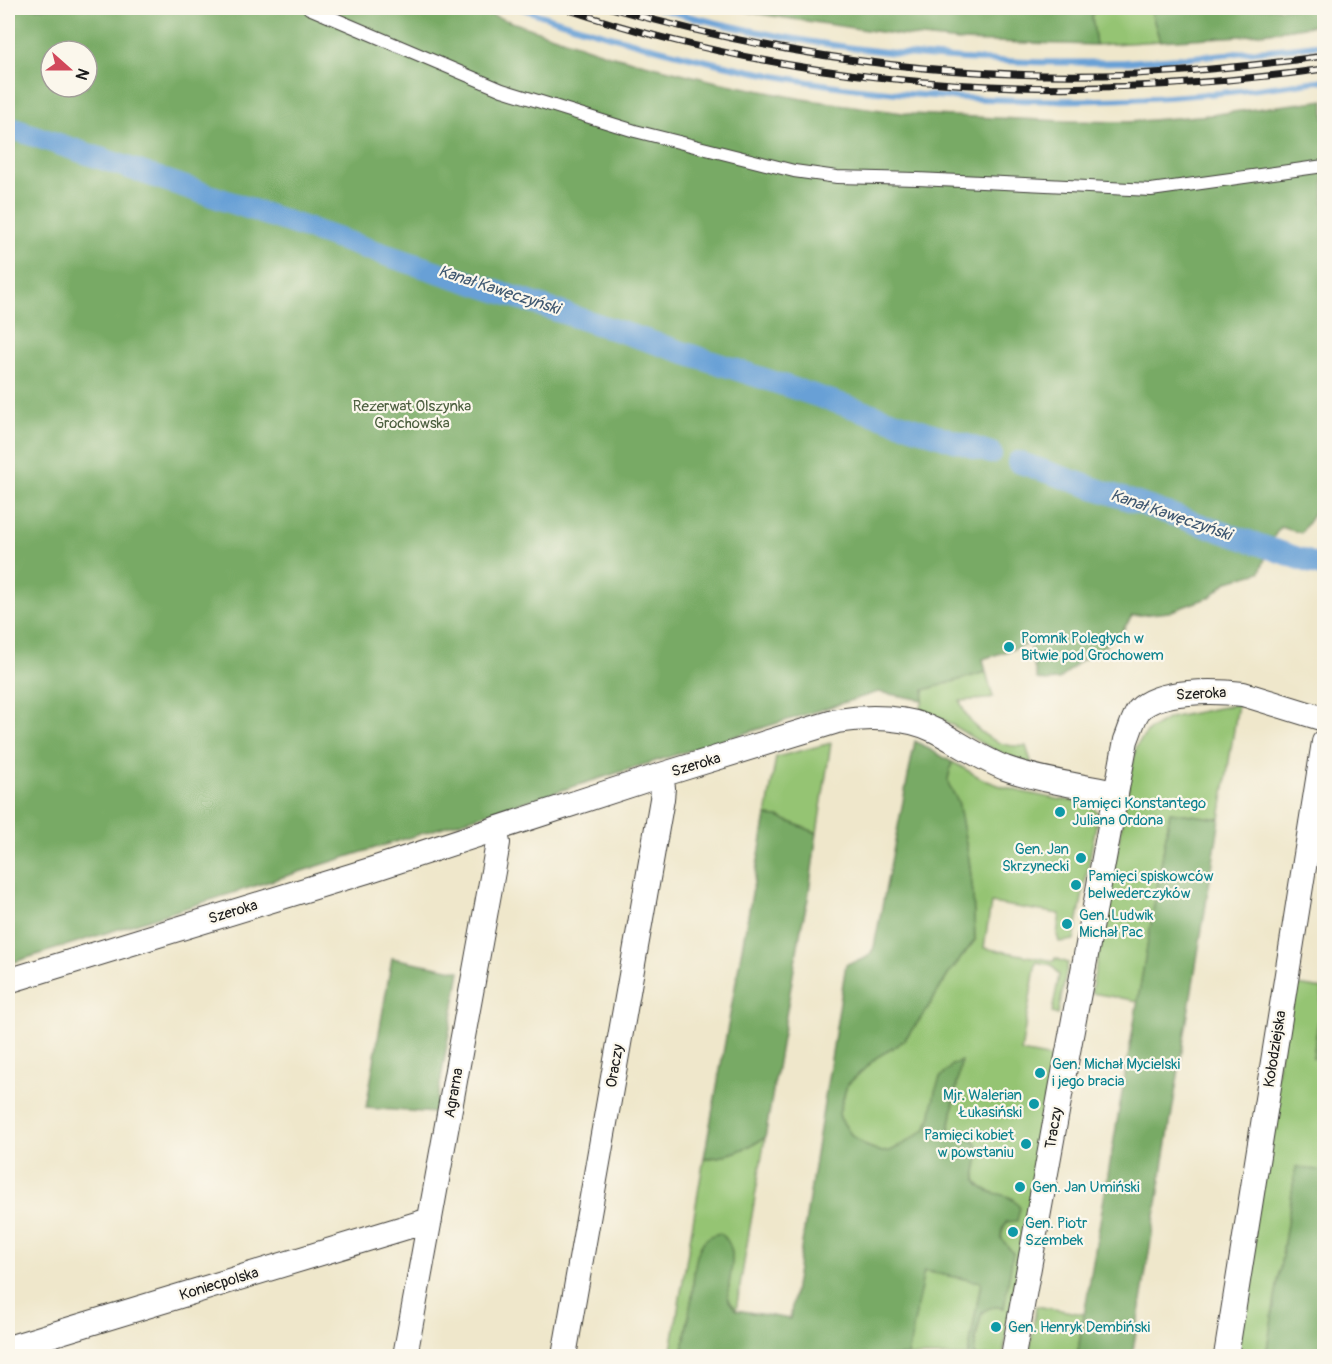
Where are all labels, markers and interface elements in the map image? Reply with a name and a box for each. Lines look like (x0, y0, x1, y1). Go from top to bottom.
north arrow (39, 39, 99, 99)
text: N (71, 65, 93, 83)
water label: Kanał Kawęczyński (436, 261, 564, 320)
park label: Rezerwat Olszynka Grochowska (353, 397, 471, 433)
water label: Kanał Kawęczyński (1108, 485, 1236, 546)
place label: Pomnik Poległych w Bitwie pod Grochowem (1021, 629, 1164, 665)
marker: Pomnik Poległych w Bitwie pod Grochowem (1002, 640, 1016, 654)
street label: Szeroka (1175, 683, 1227, 705)
street label: Szeroka (669, 749, 723, 781)
place label: Pamięci Konstantego Juliana Ordona (1072, 794, 1206, 830)
marker: Pamięci Konstantego Juliana Ordona (1053, 805, 1067, 819)
place label: Gen. Jan Skrzynecki (1002, 840, 1069, 876)
marker: Gen. Jan Skrzynecki (1074, 851, 1088, 865)
place label: Pamięci spiskowców belwederczyków (1088, 867, 1214, 903)
marker: Pamięci spiskowców belwederczyków (1069, 878, 1083, 892)
street label: Szeroka (206, 896, 260, 928)
place label: Gen. Ludwik Michał Pac (1079, 906, 1154, 942)
marker: Gen. Ludwik Michał Pac (1060, 917, 1074, 931)
street label: Kołodziejska (1260, 1009, 1290, 1089)
street label: Oraczy (602, 1042, 628, 1089)
place label: Gen. Michał Mycielski i jego bracia (1052, 1055, 1181, 1091)
street label: Agrarna (440, 1066, 468, 1119)
marker: Gen. Michał Mycielski i jego bracia (1033, 1066, 1047, 1080)
place label: Mjr. Walerian Łukasiński (943, 1086, 1022, 1122)
marker: Mjr. Walerian Łukasiński (1027, 1097, 1041, 1111)
street label: Traczy (1041, 1105, 1067, 1150)
place label: Pamięci kobiet w powstaniu (924, 1126, 1015, 1162)
marker: Pamięci kobiet w powstaniu (1019, 1137, 1033, 1151)
place label: Gen. Jan Umiński (1032, 1178, 1140, 1197)
marker: Gen. Jan Umiński (1013, 1180, 1027, 1194)
place label: Gen. Piotr Szembek (1025, 1214, 1088, 1250)
marker: Gen. Piotr Szembek (1006, 1225, 1020, 1239)
street label: Koniecpolska (177, 1263, 261, 1305)
place label: Gen. Henryk Dembiński (1008, 1318, 1150, 1337)
marker: Gen. Henryk Dembiński (989, 1320, 1003, 1334)

